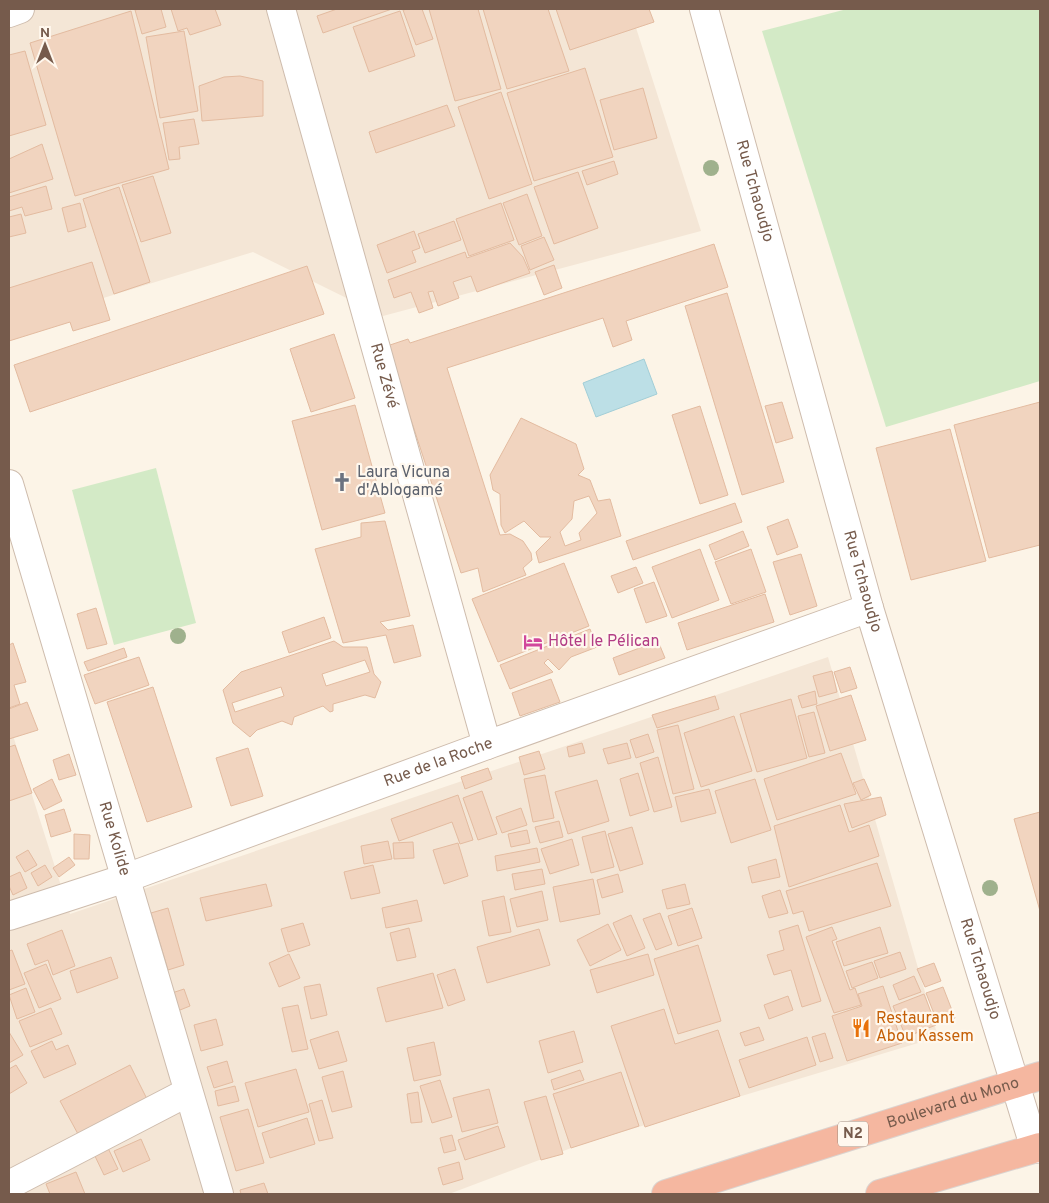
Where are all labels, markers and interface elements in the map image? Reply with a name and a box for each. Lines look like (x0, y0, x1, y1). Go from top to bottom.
north arrow (20, 20, 70, 70)
text: N (40, 25, 50, 42)
street label: Rue Tchaoudjo (731, 138, 778, 245)
street label: Rue Zévé (365, 341, 402, 411)
place label: Laura Vicuna d'Ablogamé (357, 463, 450, 501)
church icon: Laura Vicuna d'Ablogamé (331, 471, 353, 493)
street label: Rue Tchaoudjo (838, 528, 886, 635)
hotel icon: Hôtel le Pélican (522, 631, 544, 653)
place label: Hôtel le Pélican (548, 632, 659, 652)
street label: Rue de la Roche (381, 734, 496, 792)
street label: Rue Kolide (93, 799, 134, 878)
street label: Rue Tchaoudjo (955, 916, 1005, 1022)
place label: Restaurant Abou Kassem (876, 1009, 974, 1047)
restaurant icon: Restaurant Abou Kassem (850, 1017, 872, 1039)
street label: Boulevard du Mono (884, 1073, 1022, 1134)
road number: N2 (838, 1122, 868, 1146)

